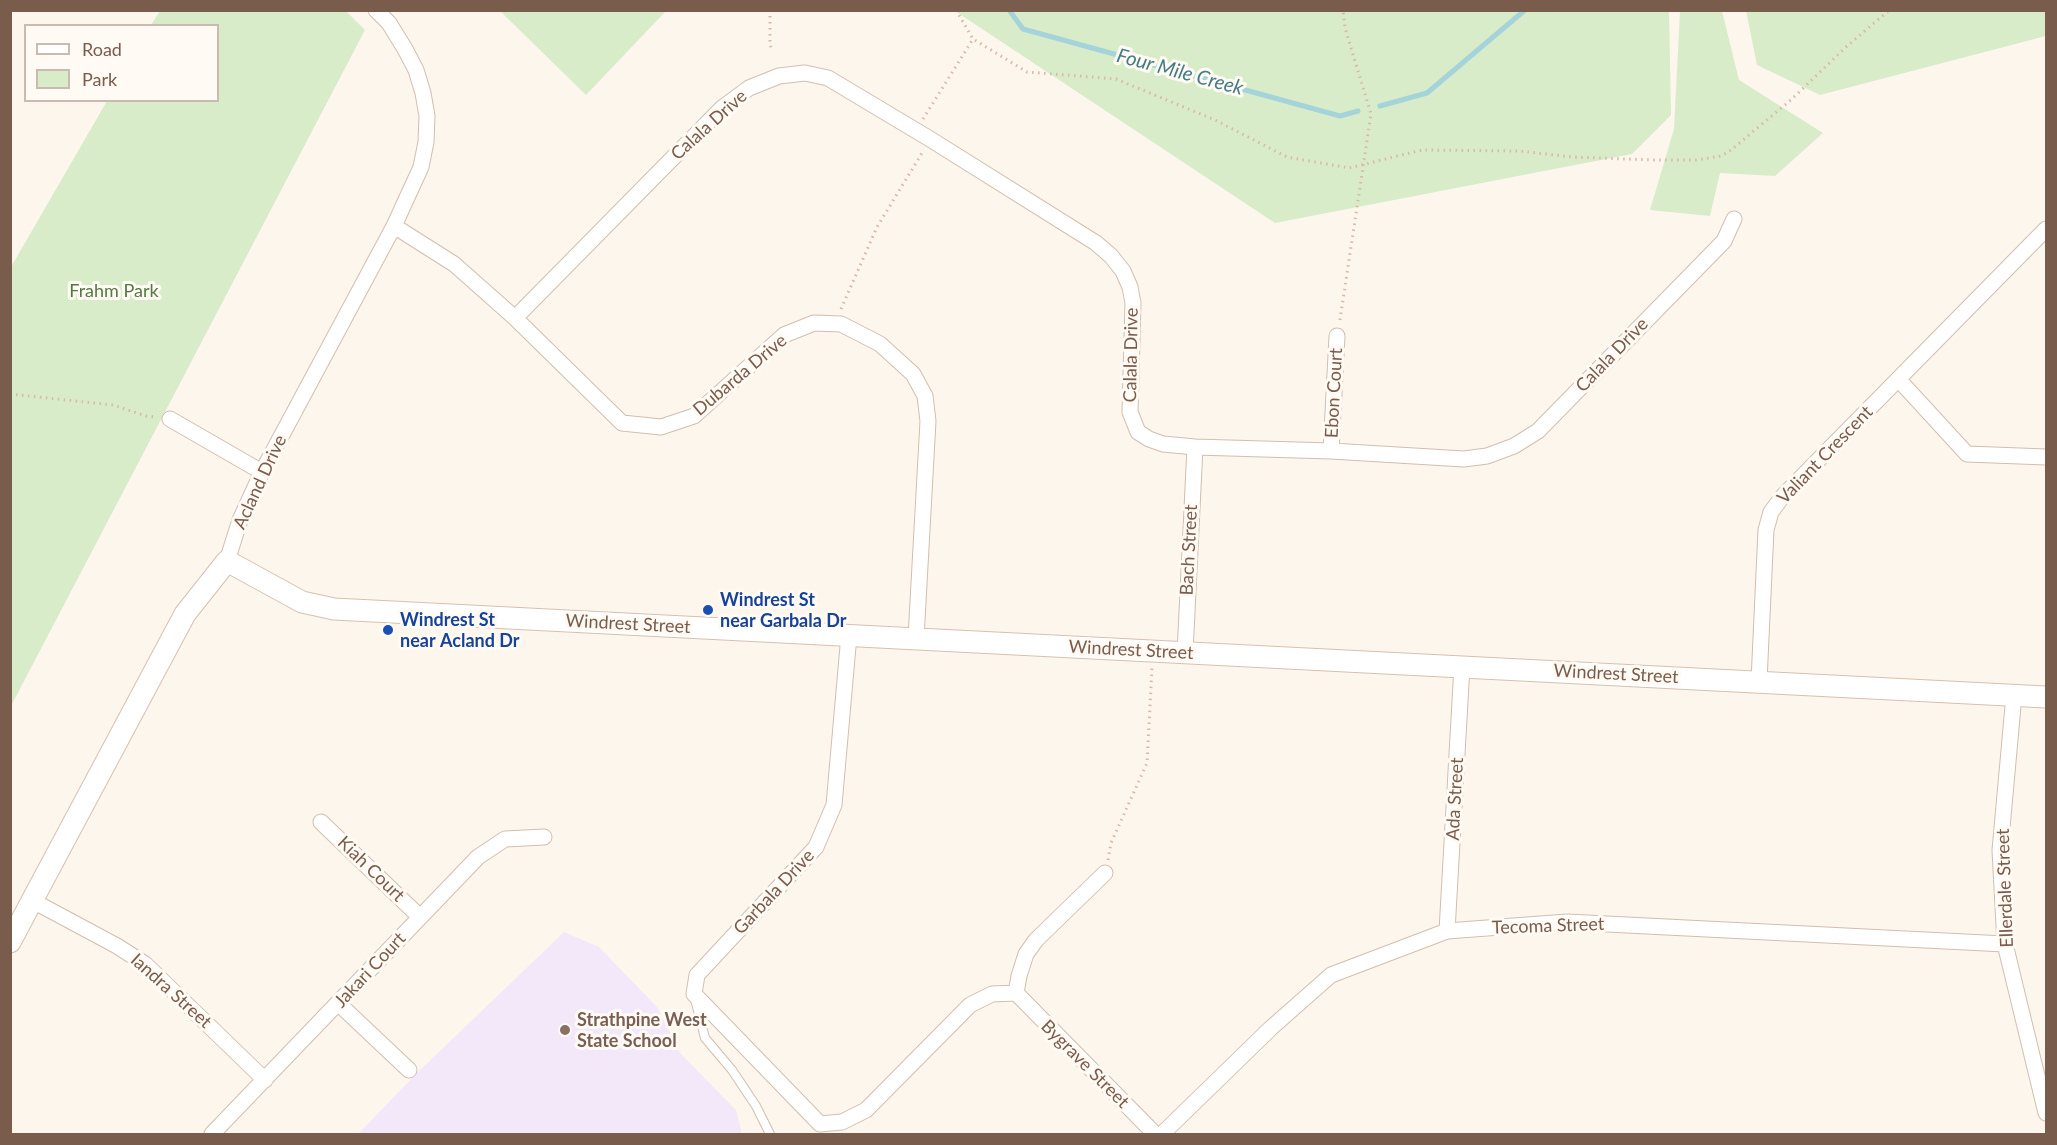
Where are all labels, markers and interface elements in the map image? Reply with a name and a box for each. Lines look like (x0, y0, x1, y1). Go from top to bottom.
legend (24, 24, 219, 102)
text: Road (82, 38, 122, 60)
water label: Four Mile Creek (1114, 44, 1246, 100)
text: Park (82, 68, 117, 90)
street label: Calala Drive (667, 85, 751, 165)
park label: Frahm Park (69, 280, 159, 302)
street label: Calala Drive (1119, 307, 1143, 403)
street label: Calala Drive (1571, 313, 1653, 397)
street label: Dubarda Drive (689, 330, 791, 420)
street label: Ebon Court (1321, 347, 1347, 439)
street label: Valiant Crescent (1773, 401, 1877, 509)
street label: Acland Drive (229, 431, 291, 533)
street label: Bach Street (1176, 504, 1202, 596)
place label: Windrest St near Garbala Dr (720, 589, 846, 632)
marker: Windrest St near Garbala Dr (701, 603, 715, 617)
place label: Windrest St near Acland Dr (400, 609, 520, 652)
street label: Windrest Street (565, 610, 691, 638)
marker: Windrest St near Acland Dr (381, 623, 395, 637)
street label: Windrest Street (1068, 636, 1194, 664)
street label: Windrest Street (1553, 660, 1679, 688)
street label: Ada Street (1442, 757, 1468, 841)
street label: Ellerdale Street (1992, 828, 2018, 948)
street label: Kiah Court (333, 832, 409, 906)
street label: Garbala Drive (729, 845, 819, 939)
street label: Tecoma Street (1491, 913, 1605, 939)
street label: Jakari Court (330, 928, 410, 1012)
street label: Iandra Street (126, 949, 216, 1033)
place label: Strathpine West State School (577, 1009, 707, 1052)
street label: Bygrave Street (1037, 1016, 1133, 1112)
marker: Strathpine West State School (558, 1023, 572, 1037)

